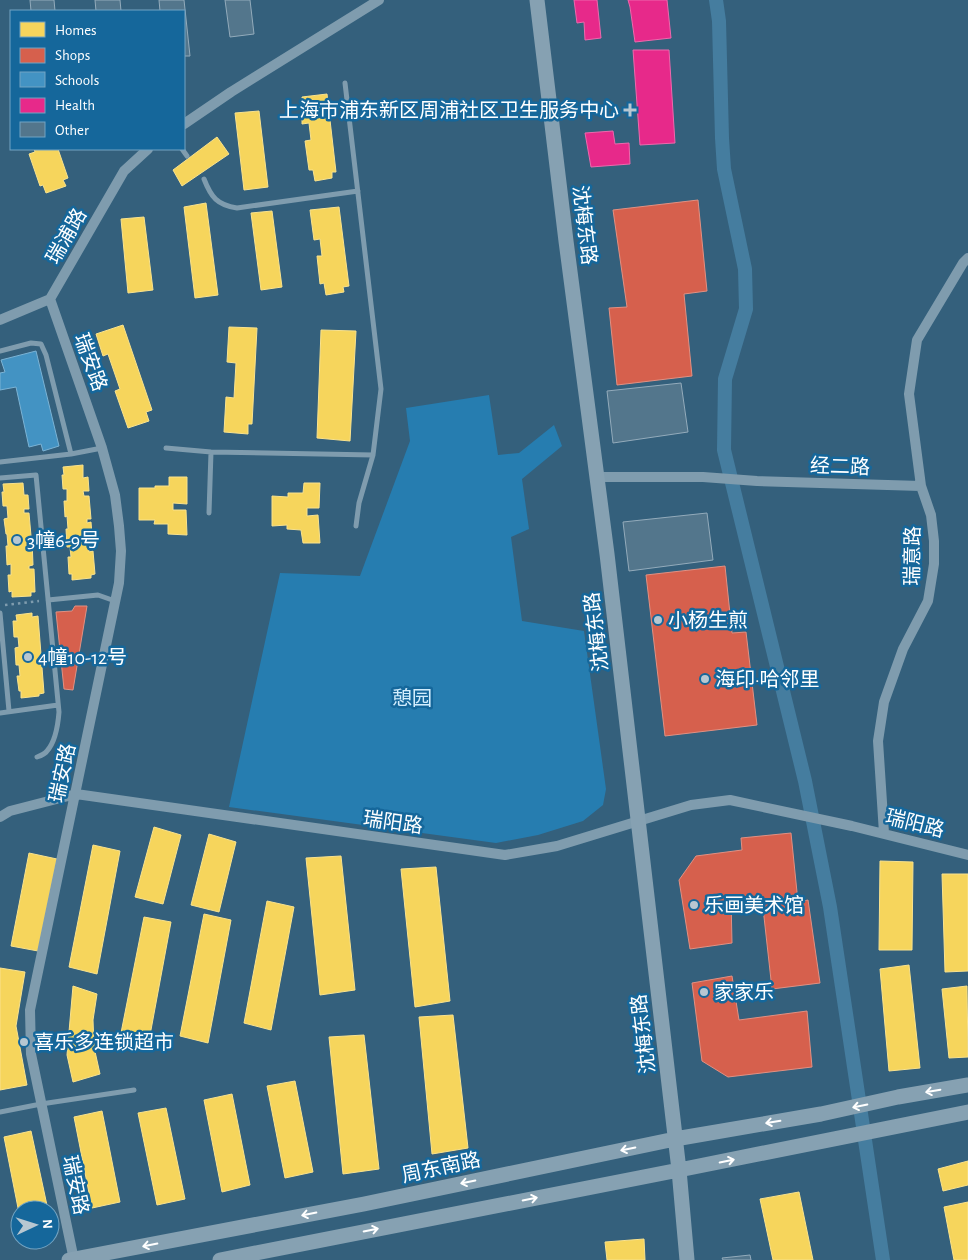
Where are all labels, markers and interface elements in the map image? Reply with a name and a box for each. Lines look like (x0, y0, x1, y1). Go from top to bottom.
legend (10, 10, 185, 150)
text: Homes (55, 23, 97, 38)
text: Shops (55, 48, 90, 63)
text: Schools (55, 73, 99, 88)
text: Health (55, 98, 95, 113)
place label: 上海市浦东新区周浦社区卫生服务中心 (279, 99, 619, 121)
marker: 上海市浦东新区周浦社区卫生服务中心 (623, 103, 637, 117)
text: Other (55, 123, 89, 138)
street label: 沈梅东路 (569, 184, 600, 266)
street label: 瑞浦路 (42, 205, 91, 267)
street label: 瑞安路 (70, 330, 111, 394)
street label: 经二路 (810, 454, 870, 478)
street label: 瑞意路 (901, 526, 924, 586)
place label: 3幢6-9号 (27, 530, 100, 551)
marker: 3幢6-9号 (11, 534, 23, 546)
street label: 沈梅东路 (581, 591, 612, 673)
place label: 小杨生煎 (668, 610, 748, 631)
marker: 小杨生煎 (652, 614, 664, 626)
place label: 4幢10-12号 (38, 647, 127, 668)
marker: 4幢10-12号 (22, 651, 34, 663)
place label: 海印·哈邻里 (715, 668, 820, 690)
marker: 海印·哈邻里 (699, 673, 711, 685)
park label: 憩园 (392, 688, 432, 709)
street label: 瑞安路 (46, 742, 79, 805)
street label: 瑞阳路 (883, 806, 947, 841)
street label: 瑞阳路 (362, 808, 424, 837)
place label: 乐画美术馆 (704, 894, 804, 916)
marker: 乐画美术馆 (688, 899, 700, 911)
place label: 家家乐 (714, 982, 774, 1003)
marker: 家家乐 (698, 986, 710, 998)
street label: 沈梅东路 (628, 993, 659, 1075)
place label: 喜乐多连锁超市 (34, 1031, 174, 1053)
marker: 喜乐多连锁超市 (18, 1036, 30, 1048)
one-way arrow (926, 1087, 942, 1097)
one-way arrow (852, 1102, 868, 1111)
one-way arrow (765, 1118, 781, 1128)
one-way arrow (620, 1144, 636, 1154)
street label: 周东南路 (400, 1149, 482, 1186)
street label: 瑞安路 (59, 1154, 92, 1217)
one-way arrow (719, 1155, 735, 1165)
one-way arrow (461, 1178, 477, 1187)
one-way arrow (522, 1194, 538, 1204)
north arrow (10, 1200, 60, 1250)
one-way arrow (302, 1210, 318, 1219)
text: N (40, 1219, 54, 1230)
one-way arrow (362, 1225, 378, 1235)
one-way arrow (142, 1240, 158, 1250)

